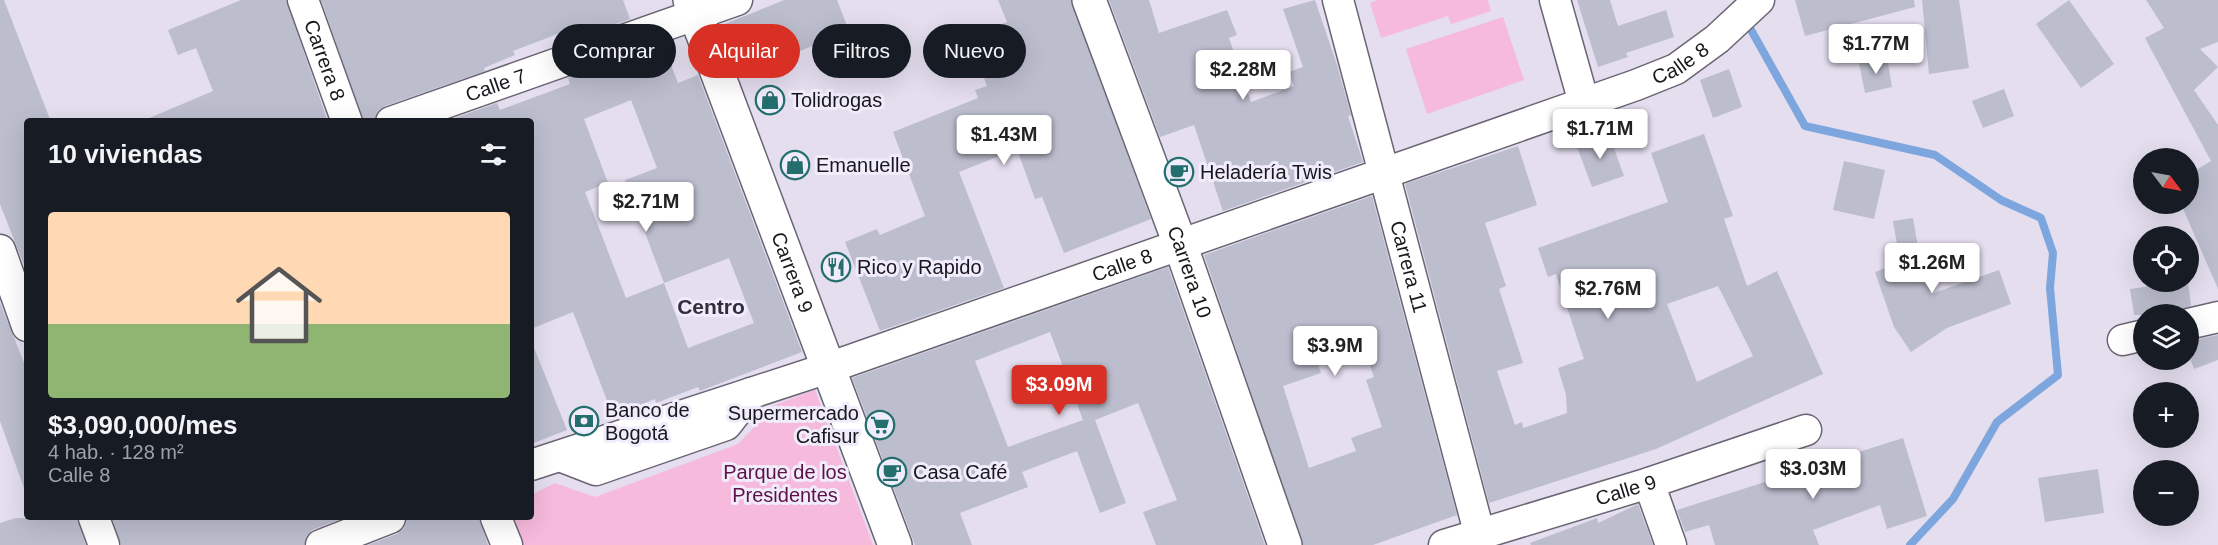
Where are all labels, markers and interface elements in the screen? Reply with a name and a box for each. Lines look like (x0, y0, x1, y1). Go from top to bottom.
street label: Carrera 8 (300, 17, 349, 104)
chip: Comprar (552, 24, 676, 78)
chip: Alquilar (688, 24, 800, 78)
chip: Filtros (812, 24, 911, 78)
chip: Nuevo (923, 24, 1026, 78)
pin: $1.77M (1827, 24, 1925, 75)
text: $1.77M (1843, 32, 1909, 54)
street label: Calle 8 (1649, 38, 1713, 88)
pin: $2.28M (1194, 50, 1292, 101)
text: $2.28M (1210, 58, 1276, 80)
street label: Calle 7 (463, 64, 529, 106)
shop icon: Tolidrogas (754, 84, 786, 116)
place label: Tolidrogas (791, 89, 882, 111)
pin: $1.71M (1551, 109, 1649, 160)
pin: $1.43M (955, 115, 1053, 166)
text: $1.71M (1567, 117, 1633, 139)
text: $1.43M (971, 123, 1037, 145)
icon: filters (477, 138, 510, 171)
text: 10 viviendas (48, 139, 203, 169)
north arrow (2133, 148, 2199, 214)
map controls (2133, 148, 2199, 526)
shop icon: Emanuelle (779, 149, 811, 181)
place label: Emanuelle (816, 154, 911, 176)
cafe icon: Heladería Twis (1163, 156, 1195, 188)
place label: Heladería Twis (1200, 161, 1332, 183)
pin: $2.71M (597, 182, 695, 233)
text: $2.71M (613, 190, 679, 212)
street label: Carrera 11 (1386, 218, 1431, 315)
street label: Carrera 10 (1163, 223, 1216, 321)
button: locate (2133, 226, 2199, 292)
street label: Carrera 9 (767, 229, 818, 316)
pin: $1.26M (1883, 243, 1981, 294)
street label: Calle 8 (1089, 244, 1155, 286)
icon: home (225, 251, 333, 359)
restaurant icon: Rico y Rapido (820, 251, 852, 283)
text: $1.26M (1899, 251, 1965, 273)
place label: Rico y Rapido (857, 256, 982, 278)
pin: $2.76M (1559, 269, 1657, 320)
text: $2.76M (1575, 277, 1641, 299)
district label: Centro (677, 295, 745, 318)
button: layers (2133, 304, 2199, 370)
pin: $3.9M (1293, 326, 1377, 377)
text: $3.9M (1307, 334, 1363, 356)
pin: $3.09M (1010, 365, 1108, 416)
text: $3.09M (1026, 373, 1092, 395)
button: + (2133, 382, 2199, 448)
place label: Banco de Bogotá (605, 399, 690, 444)
place label: Supermercado Cafisur (728, 402, 859, 447)
bank icon: Banco de Bogotá (568, 405, 600, 437)
supermarket icon: Supermercado Cafisur (864, 409, 896, 441)
text: $3,090,000/mes (48, 410, 237, 440)
text: 4 hab. · 128 m² (48, 441, 184, 463)
pin: $3.03M (1764, 449, 1862, 500)
cafe icon: Casa Café (876, 456, 908, 488)
text: $3.03M (1780, 457, 1846, 479)
button: − (2133, 460, 2199, 526)
park label: Parque de los Presidentes (723, 461, 847, 506)
place label: Casa Café (913, 461, 1008, 483)
text: Calle 8 (48, 464, 110, 486)
street label: Calle 9 (1593, 470, 1659, 510)

